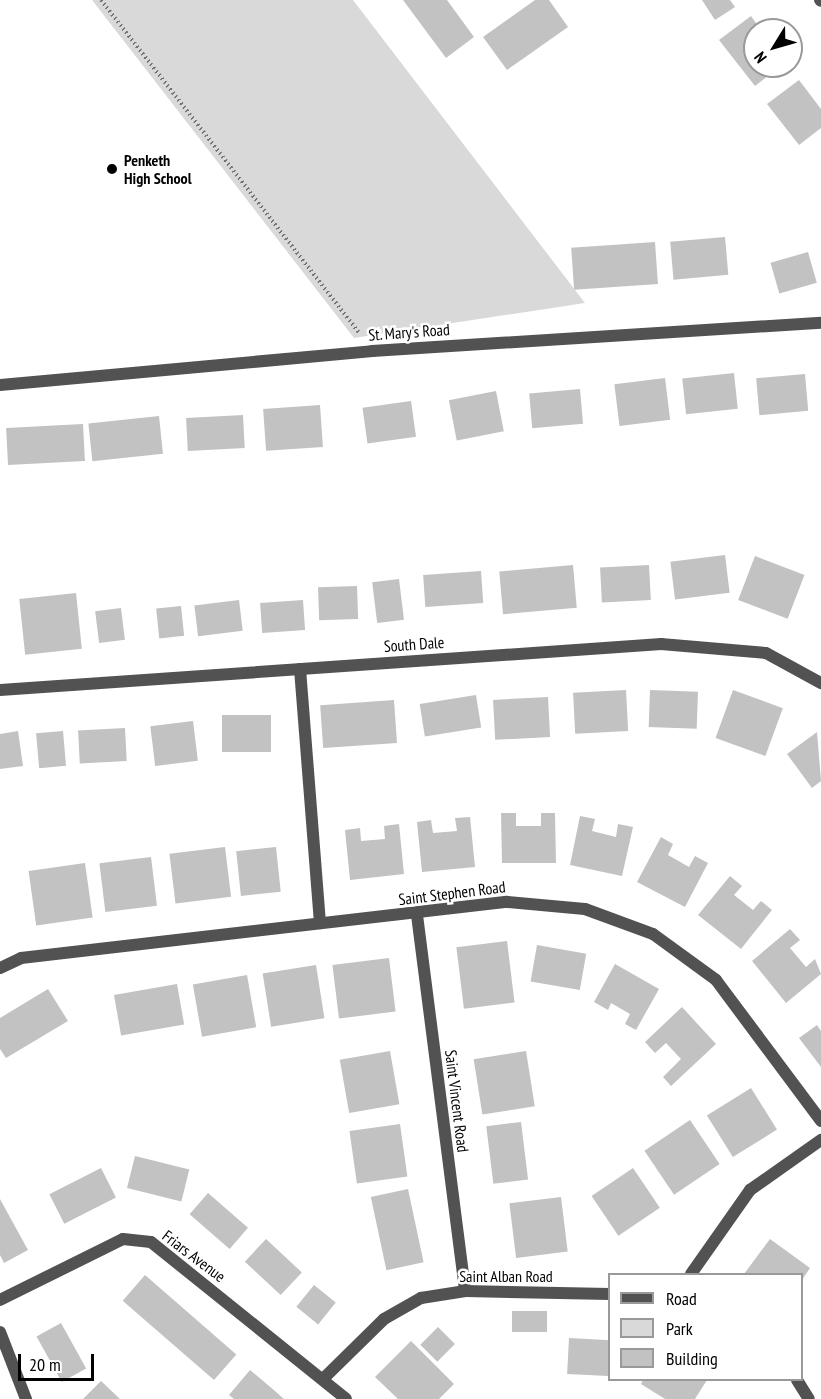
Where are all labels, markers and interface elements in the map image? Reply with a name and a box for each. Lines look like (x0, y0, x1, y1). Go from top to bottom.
north arrow (743, 18, 803, 78)
text: N (750, 48, 771, 67)
place label: Penketh High School (124, 150, 192, 188)
marker: Penketh High School (105, 162, 119, 176)
street label: St. Mary's Road (367, 320, 451, 344)
street label: South Dale (383, 632, 445, 656)
street label: Saint Stephen Road (397, 877, 507, 909)
street label: Saint Vincent Road (441, 1048, 473, 1154)
street label: Friars Avenue (158, 1226, 230, 1286)
street label: Saint Alban Road (459, 1266, 553, 1286)
legend (608, 1273, 803, 1381)
text: Road (666, 1287, 697, 1310)
text: Park (666, 1317, 693, 1340)
scale bar (21, 1342, 98, 1380)
text: Building (666, 1347, 718, 1370)
text: 20 m (29, 1353, 61, 1376)

